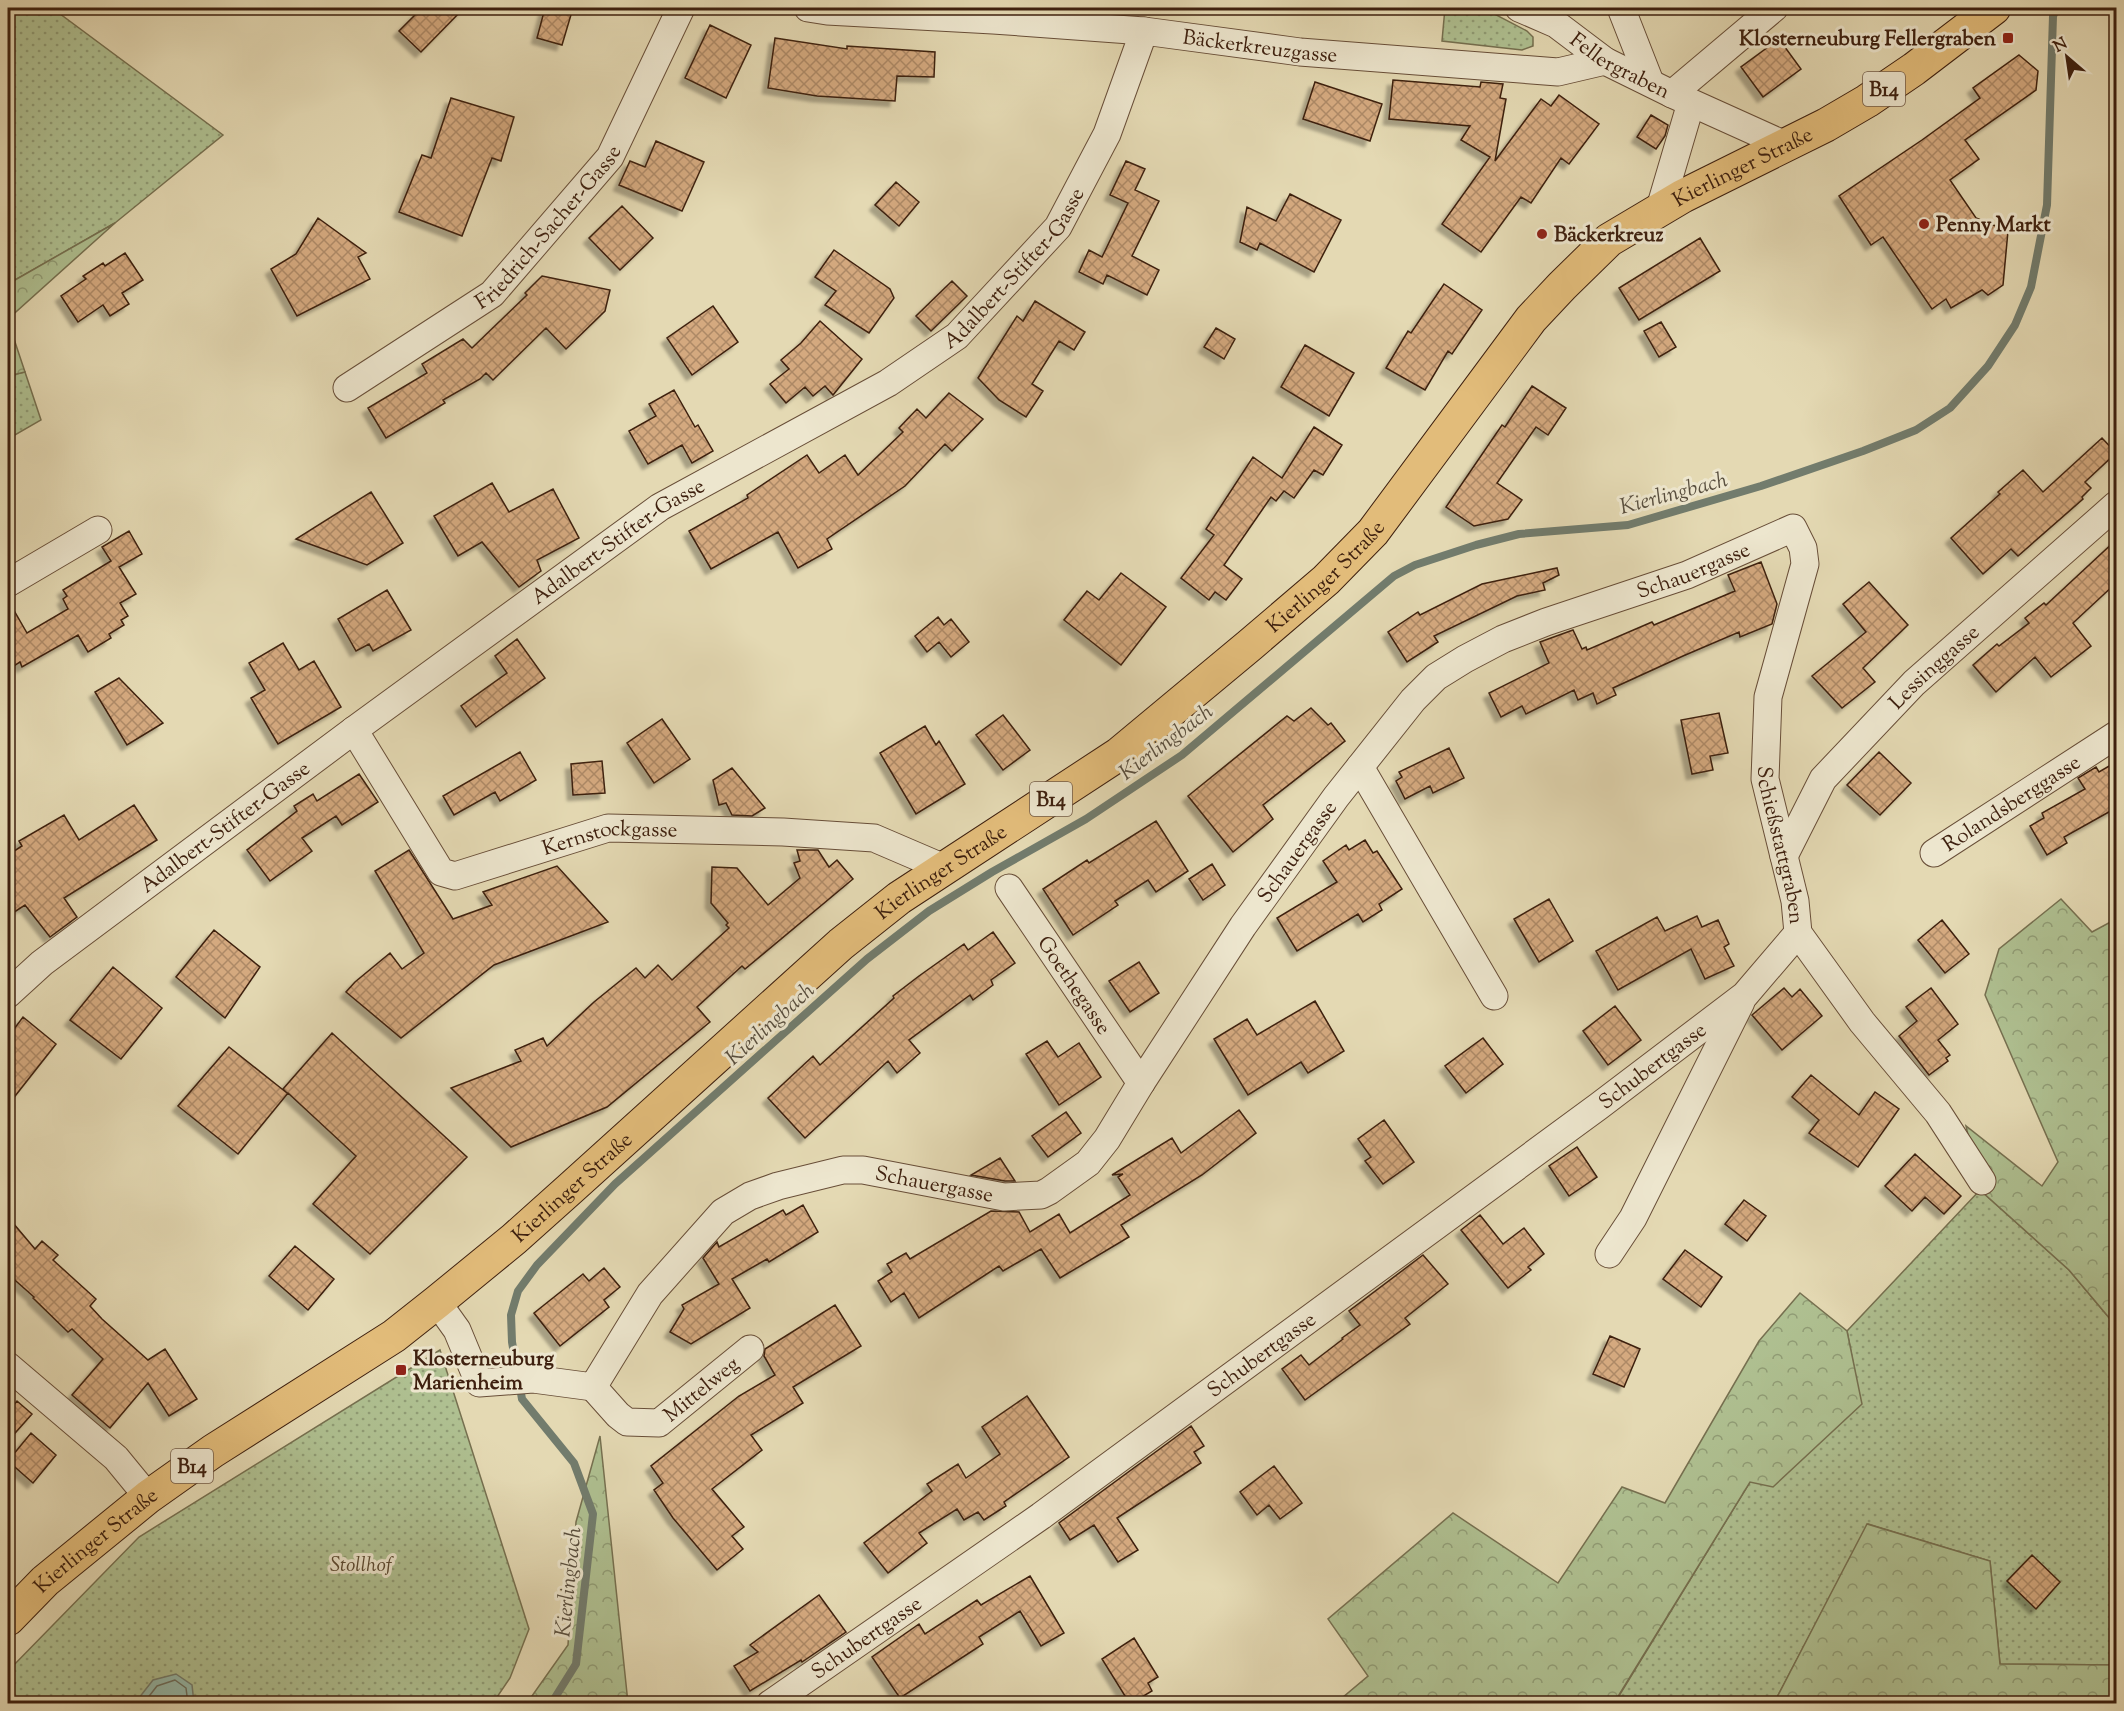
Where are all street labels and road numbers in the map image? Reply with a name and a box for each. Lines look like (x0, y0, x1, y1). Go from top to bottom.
street label: Bäckerkreuzgasse (1181, 23, 1338, 72)
street label: Fellergraben (1562, 26, 1674, 108)
road number: B14 (1863, 72, 1905, 106)
street label: Kierlinger Straße (1668, 121, 1819, 216)
street label: Friedrich-Sacher-Gasse (470, 141, 630, 318)
street label: Adalbert-Stifter-Gasse (938, 183, 1093, 358)
street label: Adalbert-Stifter-Gasse (526, 472, 711, 613)
street label: Kierlinger Straße (1261, 515, 1393, 641)
street label: Schauergasse (1633, 536, 1755, 608)
street label: Lessinggasse (1883, 619, 1987, 717)
street label: Rolandsberggasse (1937, 749, 2087, 861)
street label: Adalbert-Stifter-Gasse (135, 755, 317, 902)
street label: Schießstattgraben (1748, 765, 1810, 925)
road number: B14 (1030, 782, 1072, 816)
street label: Schauergasse (1251, 795, 1345, 910)
street label: Kernstockgasse (539, 815, 678, 865)
street label: Kierlinger Straße (870, 818, 1014, 928)
street label: Goethegasse (1029, 931, 1117, 1042)
street label: Schubertgasse (1593, 1016, 1714, 1118)
street label: Kierlinger Straße (506, 1126, 640, 1251)
street label: Schauergasse (872, 1160, 996, 1212)
street label: Schubertgasse (1202, 1306, 1323, 1406)
street label: Mittelweg (658, 1350, 747, 1430)
road number: B14 (171, 1449, 213, 1483)
street label: Kierlinger Straße (28, 1481, 165, 1601)
street label: Schubertgasse (806, 1590, 929, 1688)

